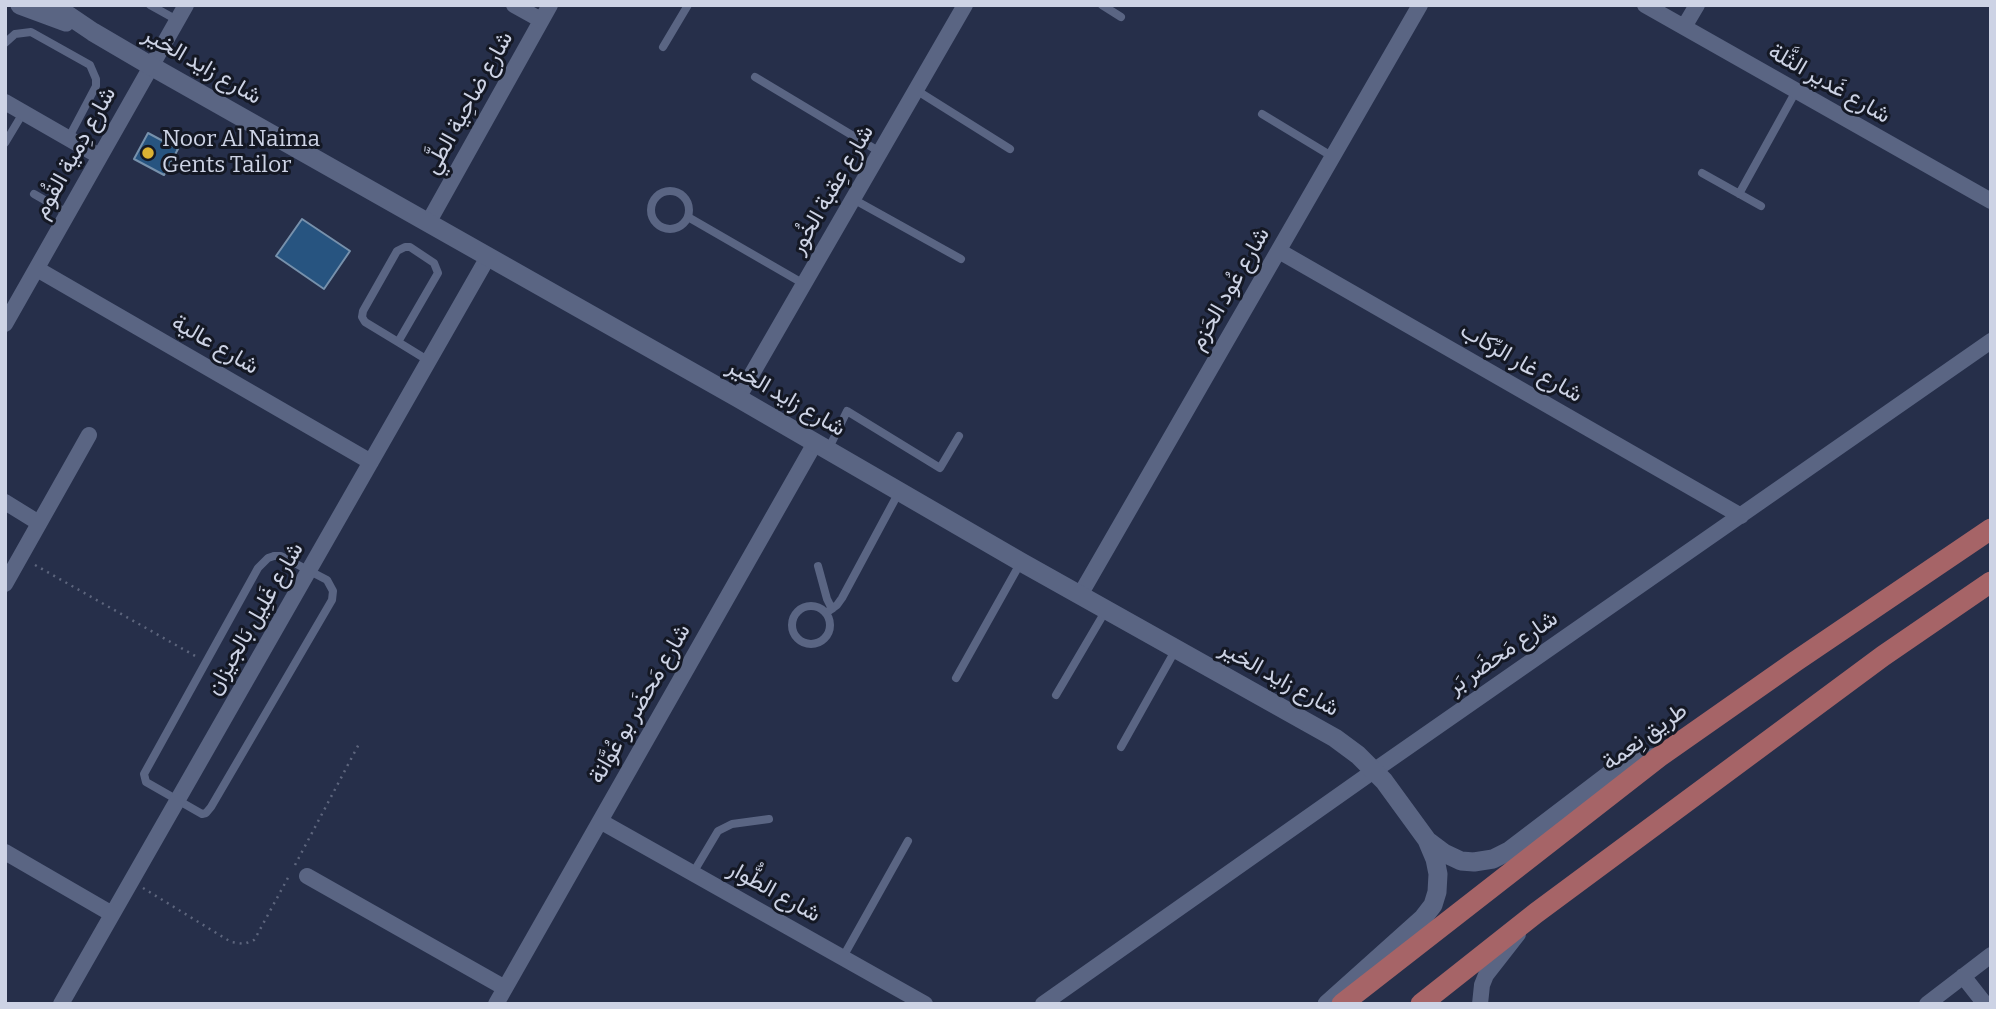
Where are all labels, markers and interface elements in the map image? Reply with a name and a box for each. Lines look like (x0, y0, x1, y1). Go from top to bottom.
street label: شارع زايد الخير (138, 21, 266, 111)
street label: شارع ضاحِية الطَّي (418, 27, 520, 179)
street label: شارع غَدير الثَّلة (1763, 38, 1895, 130)
street label: شارع دِمية القُوم (27, 82, 123, 224)
street label: شارع عِقبة الخُور (784, 121, 880, 259)
place label: Noor Al Naima Gents Tailor (162, 126, 320, 180)
marker: Noor Al Naima Gents Tailor (140, 145, 156, 161)
street label: شارع عُود الحَزم (1184, 223, 1276, 355)
street label: شارع عالية (167, 309, 263, 381)
street label: شارع غار الرِّكاب (1455, 317, 1587, 409)
street label: شارع زايد الخير (722, 353, 850, 443)
street label: شارع غَلِيل بَالجيزان (200, 538, 310, 700)
street label: شارع مَحضَر بَر (1443, 605, 1563, 701)
street label: شارع مَحضَر بو عُوَّانة (583, 619, 697, 789)
street label: شارع زايد الخير (1215, 635, 1343, 723)
street label: طريق نِعمة (1597, 697, 1693, 777)
street label: شارع الطُّوار (723, 855, 825, 929)

